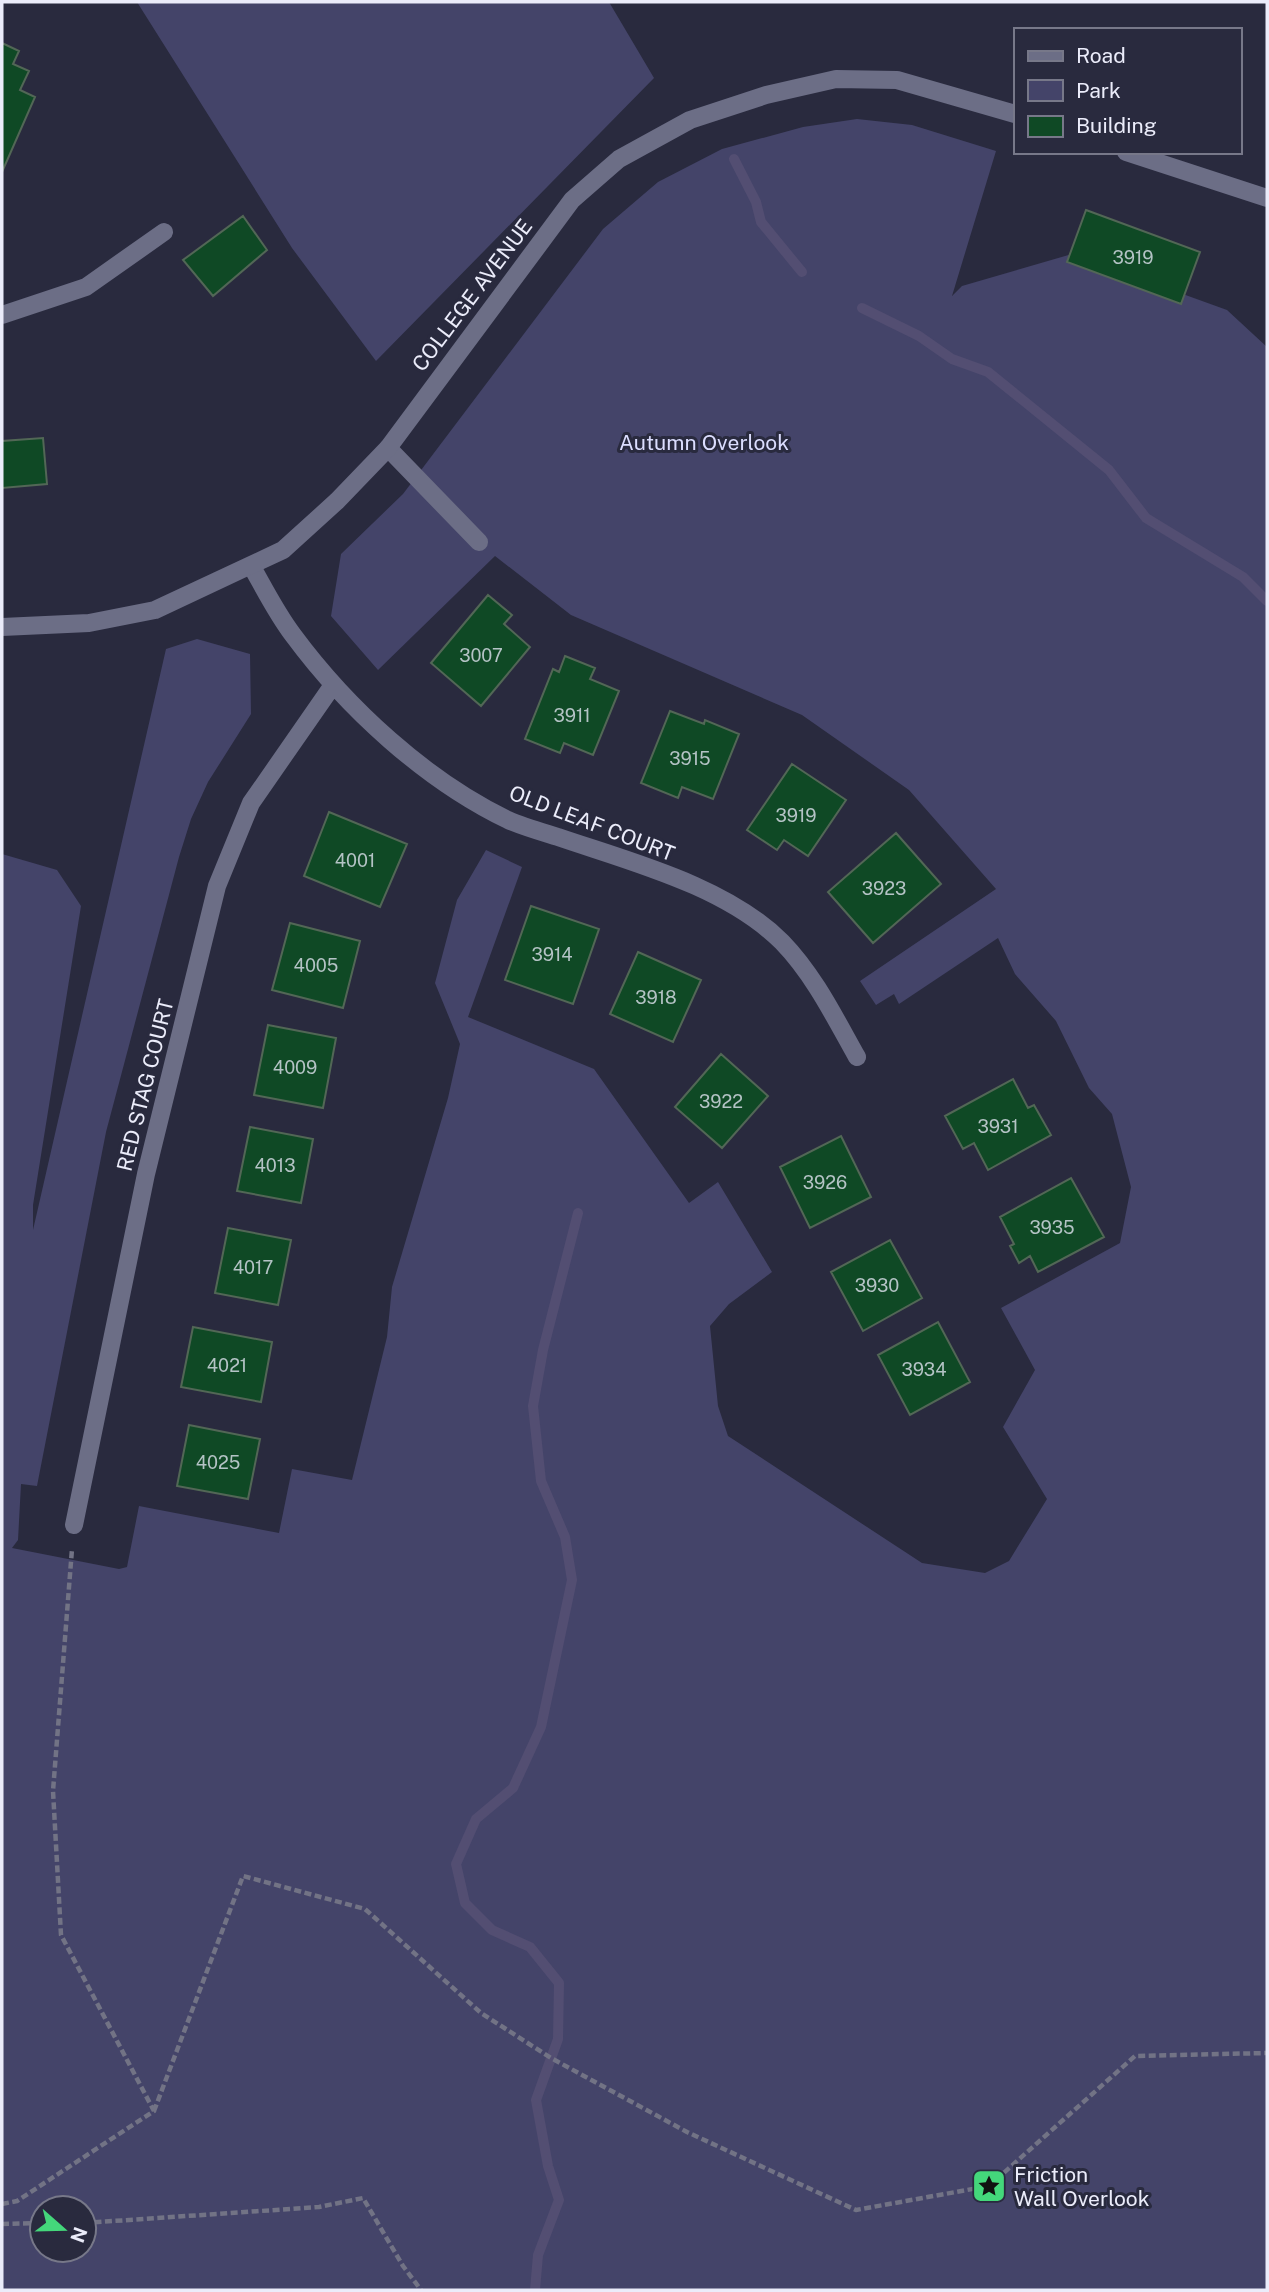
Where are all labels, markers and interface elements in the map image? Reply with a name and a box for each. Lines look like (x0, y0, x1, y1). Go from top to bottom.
legend (1014, 28, 1241, 154)
text: Road (1076, 43, 1126, 68)
text: Park (1076, 78, 1121, 103)
text: Building (1076, 113, 1157, 138)
street label: COLLEGE AVENUE (407, 214, 537, 376)
house number: 3919 (1112, 247, 1154, 268)
park label: Autumn Overlook (619, 430, 789, 455)
house number: 3007 (459, 645, 503, 666)
house number: 3911 (553, 705, 591, 726)
house number: 3915 (669, 748, 711, 769)
street label: OLD LEAF COURT (506, 780, 678, 866)
house number: 3919 (775, 805, 817, 826)
house number: 4001 (335, 850, 375, 871)
house number: 3923 (862, 878, 906, 899)
house number: 3914 (531, 944, 573, 965)
house number: 4005 (294, 955, 338, 976)
house number: 3918 (635, 987, 677, 1008)
street label: RED STAG COURT (111, 996, 179, 1174)
house number: 4009 (273, 1057, 317, 1078)
house number: 3922 (699, 1091, 743, 1112)
house number: 3931 (977, 1116, 1019, 1137)
house number: 4013 (255, 1155, 296, 1176)
house number: 3926 (803, 1172, 847, 1193)
house number: 3935 (1029, 1217, 1075, 1238)
house number: 4017 (233, 1257, 273, 1278)
house number: 3930 (855, 1275, 899, 1296)
house number: 4021 (207, 1355, 247, 1376)
house number: 3934 (902, 1359, 946, 1380)
house number: 4025 (196, 1452, 240, 1473)
place label: Friction Wall Overlook (1014, 2162, 1150, 2211)
place icon: Friction Wall Overlook (970, 2167, 1008, 2205)
north arrow (28, 2194, 98, 2264)
text: N (66, 2224, 92, 2246)

